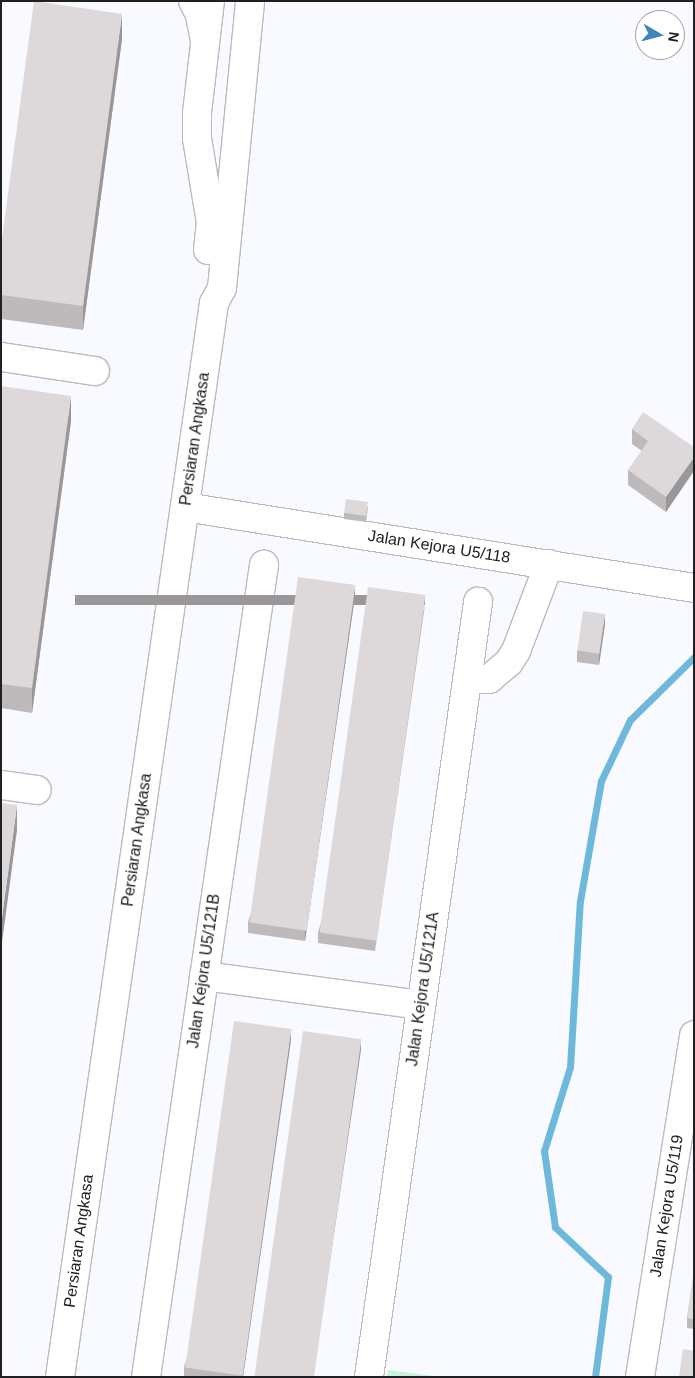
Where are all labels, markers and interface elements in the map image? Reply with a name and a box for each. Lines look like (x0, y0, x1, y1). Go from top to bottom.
north arrow (635, 10, 685, 60)
text: N (665, 31, 682, 43)
street label: Persiaran Angkasa (176, 371, 214, 507)
street label: Jalan Kejora U5/118 (366, 526, 512, 568)
street label: Persiaran Angkasa (118, 772, 156, 908)
street label: Jalan Kejora U5/121B (184, 893, 224, 1049)
street label: Jalan Kejora U5/121A (403, 911, 443, 1067)
street label: Jalan Kejora U5/119 (646, 1133, 688, 1279)
street label: Persiaran Angkasa (60, 1173, 98, 1309)

